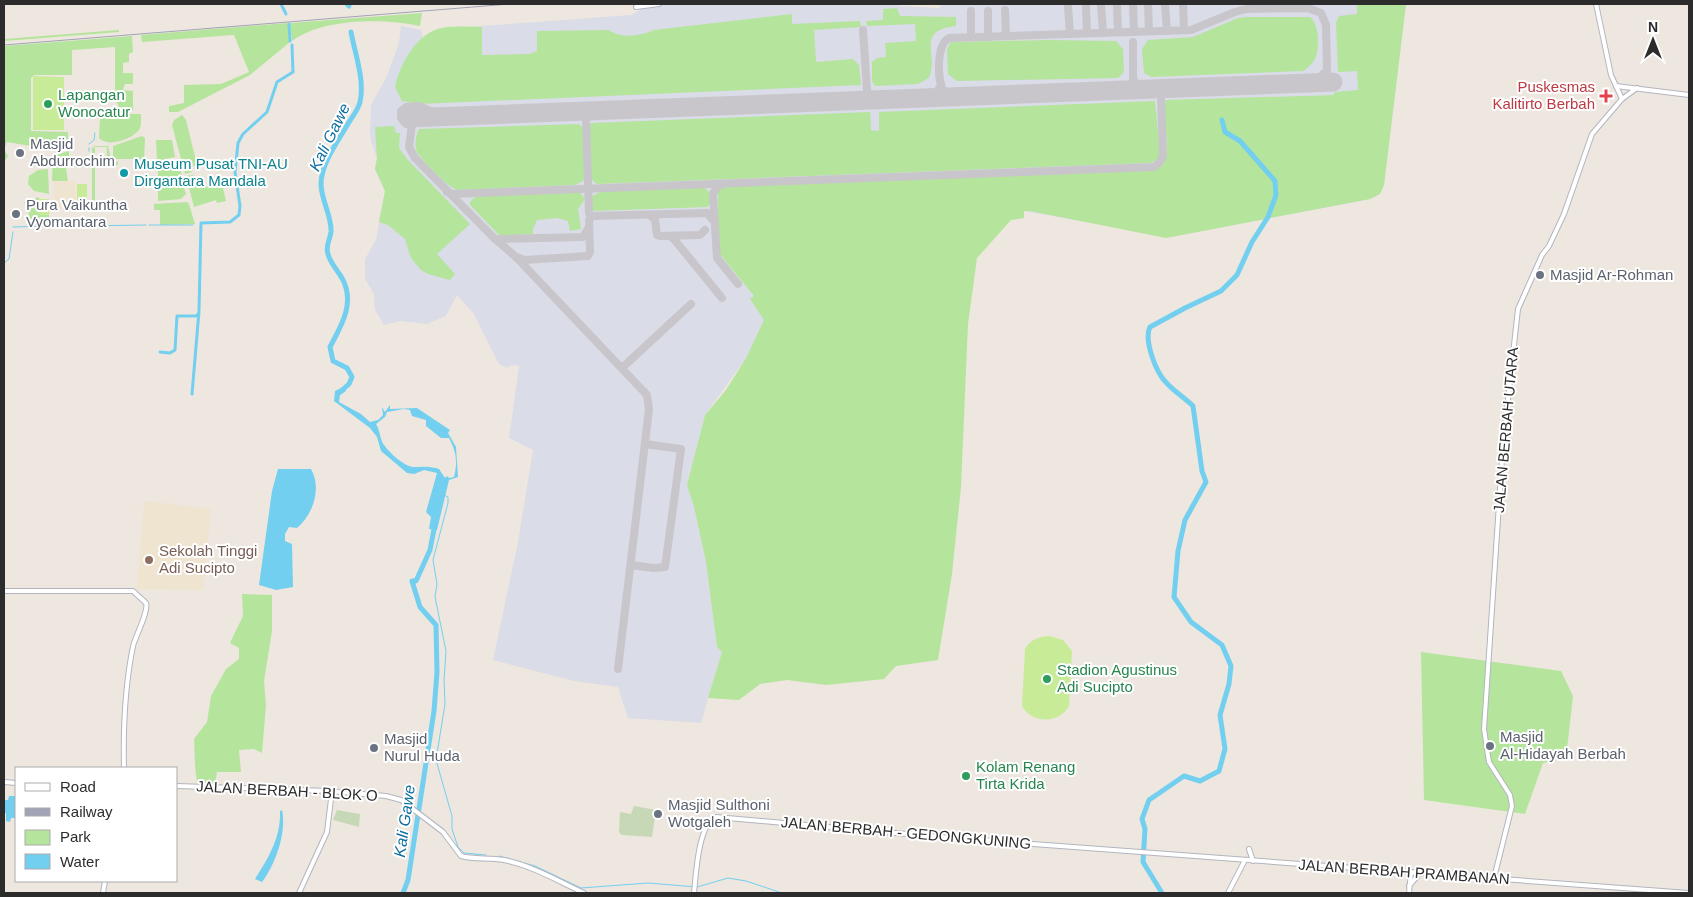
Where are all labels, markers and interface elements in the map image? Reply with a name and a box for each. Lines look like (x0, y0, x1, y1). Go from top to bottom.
north arrow (1628, 15, 1678, 65)
text: N (1648, 19, 1658, 35)
place label: Puskesmas Kalitirto Berbah (1492, 78, 1595, 112)
place label: Lapangan Wonocatur (58, 86, 130, 120)
marker: Puskesmas Kalitirto Berbah (1599, 89, 1613, 103)
marker: Lapangan Wonocatur (42, 98, 54, 110)
water label: Kali Gawe (306, 101, 353, 174)
place label: Masjid Abdurrochim (30, 135, 115, 169)
marker: Masjid Abdurrochim (14, 147, 26, 159)
place label: Museum Pusat TNI-AU Dirgantara Mandala (134, 155, 288, 189)
marker: Museum Pusat TNI-AU Dirgantara Mandala (118, 167, 130, 179)
place label: Pura Vaikuntha Vyomantara (26, 196, 128, 230)
marker: Pura Vaikuntha Vyomantara (10, 208, 22, 220)
place label: Masjid Ar-Rohman (1550, 266, 1673, 283)
marker: Masjid Ar-Rohman (1534, 269, 1546, 281)
street label: JALAN BERBAH UTARA (1490, 346, 1521, 514)
place label: Sekolah Tinggi Adi Sucipto (159, 542, 257, 576)
marker: Sekolah Tinggi Adi Sucipto (143, 554, 155, 566)
place label: Stadion Agustinus Adi Sucipto (1057, 661, 1177, 695)
marker: Stadion Agustinus Adi Sucipto (1041, 673, 1053, 685)
place label: Masjid Al-Hidayah Berbah (1500, 728, 1626, 762)
place label: Masjid Nurul Huda (384, 730, 461, 764)
marker: Masjid Al-Hidayah Berbah (1484, 740, 1496, 752)
marker: Masjid Nurul Huda (368, 742, 380, 754)
place label: Kolam Renang Tirta Krida (976, 758, 1075, 792)
legend (15, 767, 178, 882)
marker: Kolam Renang Tirta Krida (960, 770, 972, 782)
street label: JALAN BERBAH - BLOK O (196, 777, 378, 804)
text: Road (60, 778, 96, 795)
water label: Kali Gawe (391, 784, 418, 858)
place label: Masjid Sulthoni Wotgaleh (668, 796, 770, 830)
text: Railway (60, 803, 113, 820)
marker: Masjid Sulthoni Wotgaleh (652, 808, 664, 820)
street label: JALAN BERBAH - GEDONGKUNING (780, 813, 1032, 852)
text: Park (60, 828, 91, 845)
text: Water (60, 853, 99, 870)
street label: JALAN BERBAH PRAMBANAN (1298, 856, 1510, 887)

